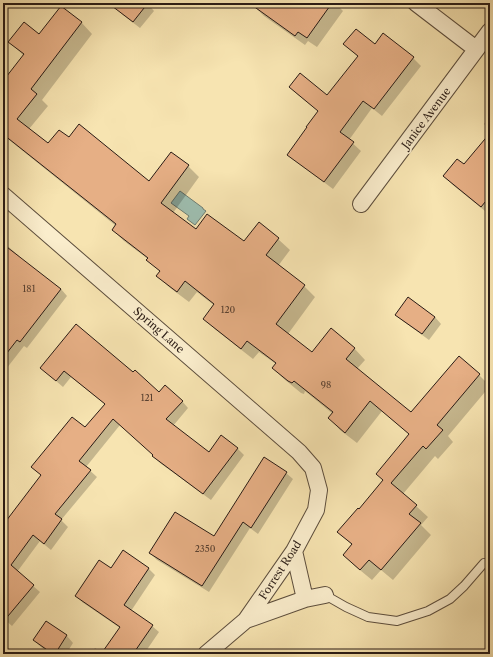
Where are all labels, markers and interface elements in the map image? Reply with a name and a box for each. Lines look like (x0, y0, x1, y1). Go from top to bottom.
street label: Janice Avenue (397, 85, 454, 153)
house number: 181 (23, 283, 36, 294)
street label: Spring Lane (131, 304, 187, 356)
house number: 120 (221, 304, 236, 315)
house number: 98 (321, 379, 331, 390)
house number: 121 (141, 392, 154, 403)
street label: Forrest Road (256, 538, 304, 602)
house number: 2350 (195, 543, 216, 554)

